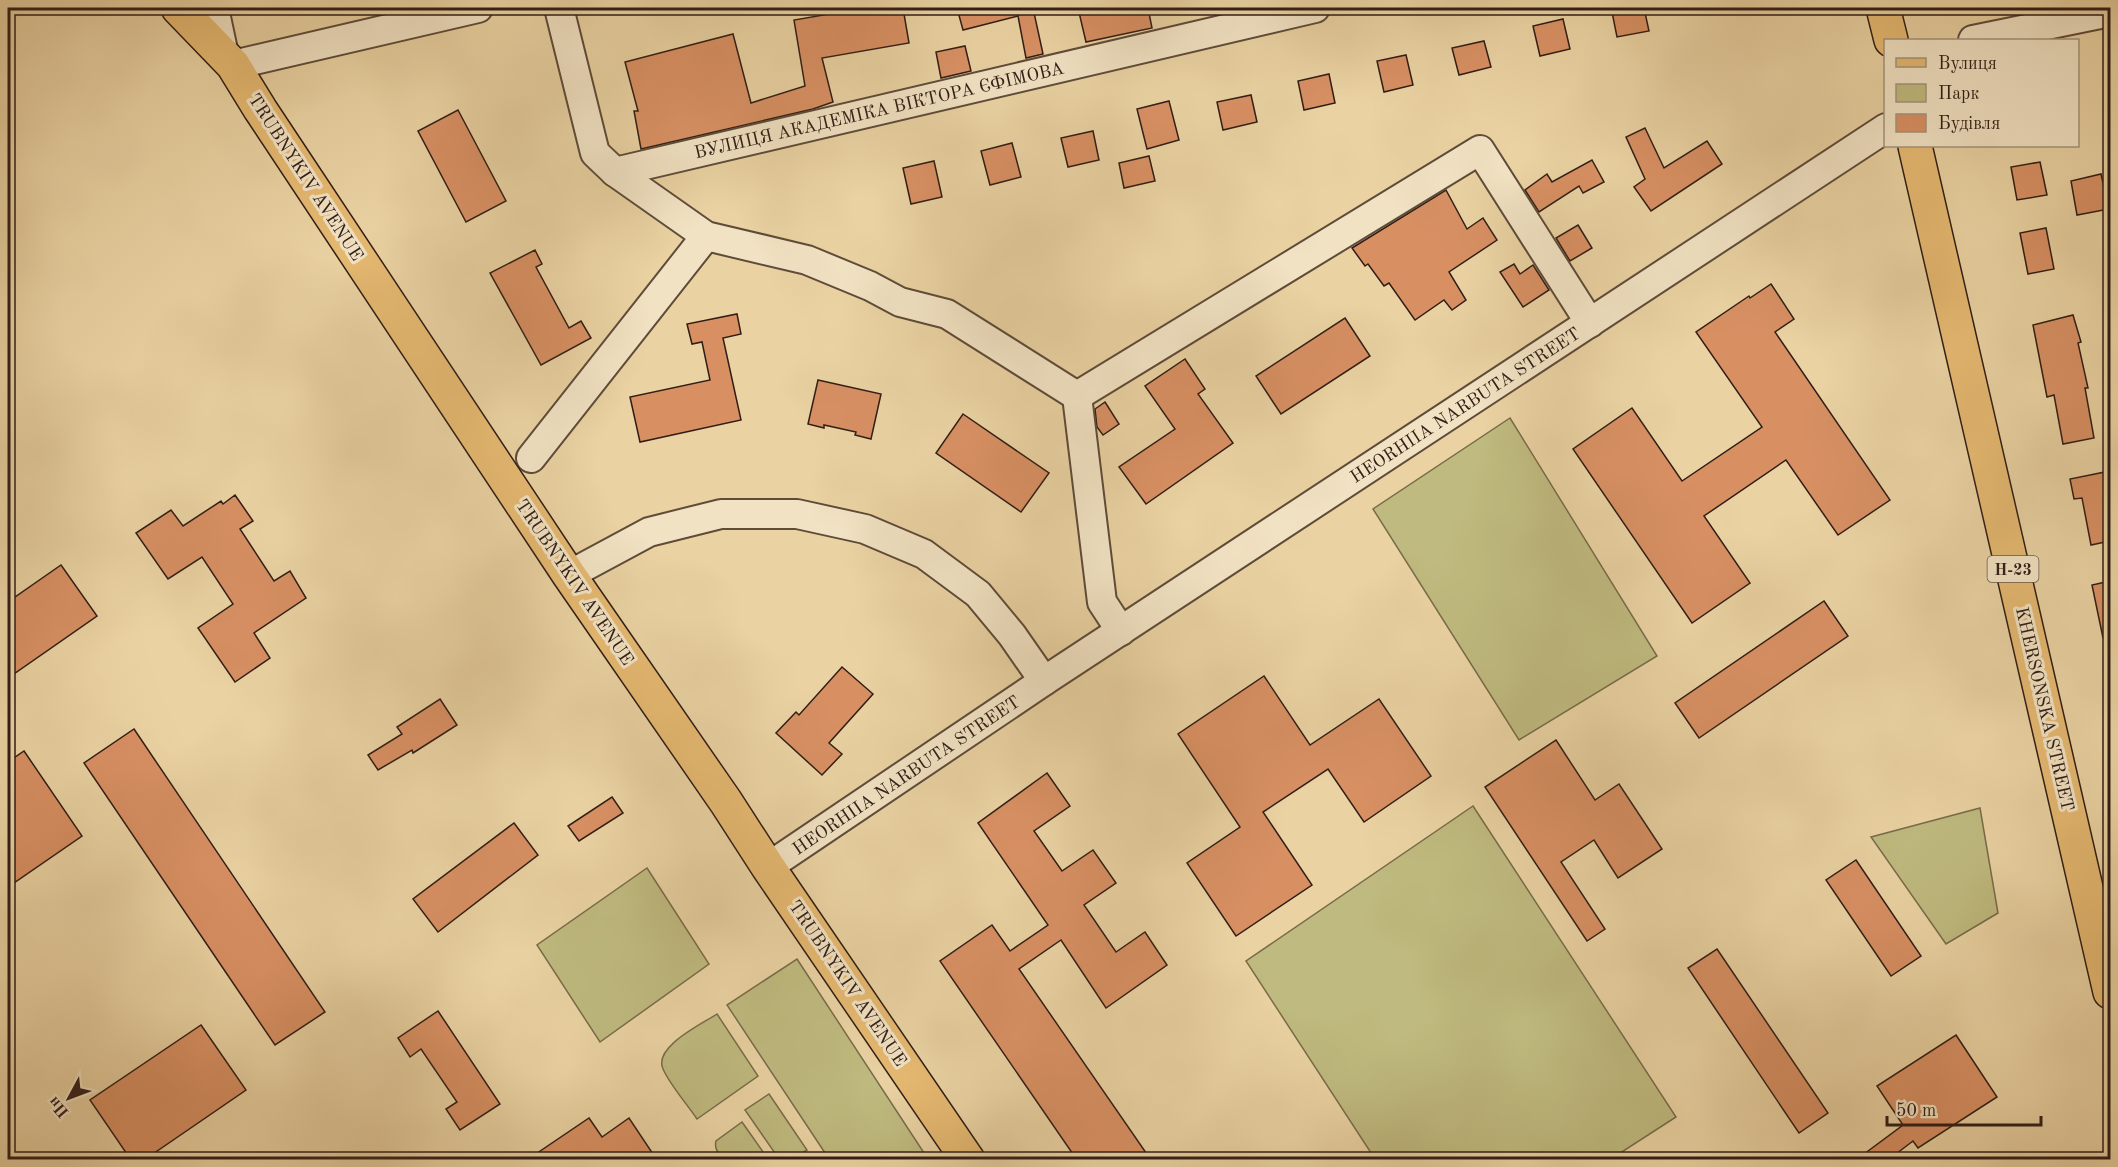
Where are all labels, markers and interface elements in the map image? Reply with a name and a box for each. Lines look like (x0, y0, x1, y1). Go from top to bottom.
legend (1884, 39, 2079, 147)
text: Вулиця (1938, 55, 1997, 73)
street label: ВУЛИЦЯ АКАДЕМІКА ВІКТОРА ЄФІМОВА (693, 60, 1066, 162)
text: Парк (1938, 85, 1979, 103)
street label: TRUBNYKIV AVENUE (244, 91, 366, 264)
text: Будівля (1938, 115, 2000, 133)
street label: HEORHIIA NARBUTA STREET (1347, 325, 1584, 487)
street label: TRUBNYKIV AVENUE (512, 496, 636, 669)
road number: Н-23 (1988, 556, 2038, 582)
street label: KHERSONSKA STREET (2012, 605, 2076, 813)
street label: HEORHIIA NARBUTA STREET (790, 693, 1024, 859)
street label: TRUBNYKIV AVENUE (785, 897, 909, 1070)
north arrow (39, 1068, 99, 1128)
scale bar (1887, 1089, 2042, 1127)
text: Пн (46, 1093, 72, 1120)
text: 50 m (1896, 1102, 1936, 1120)

